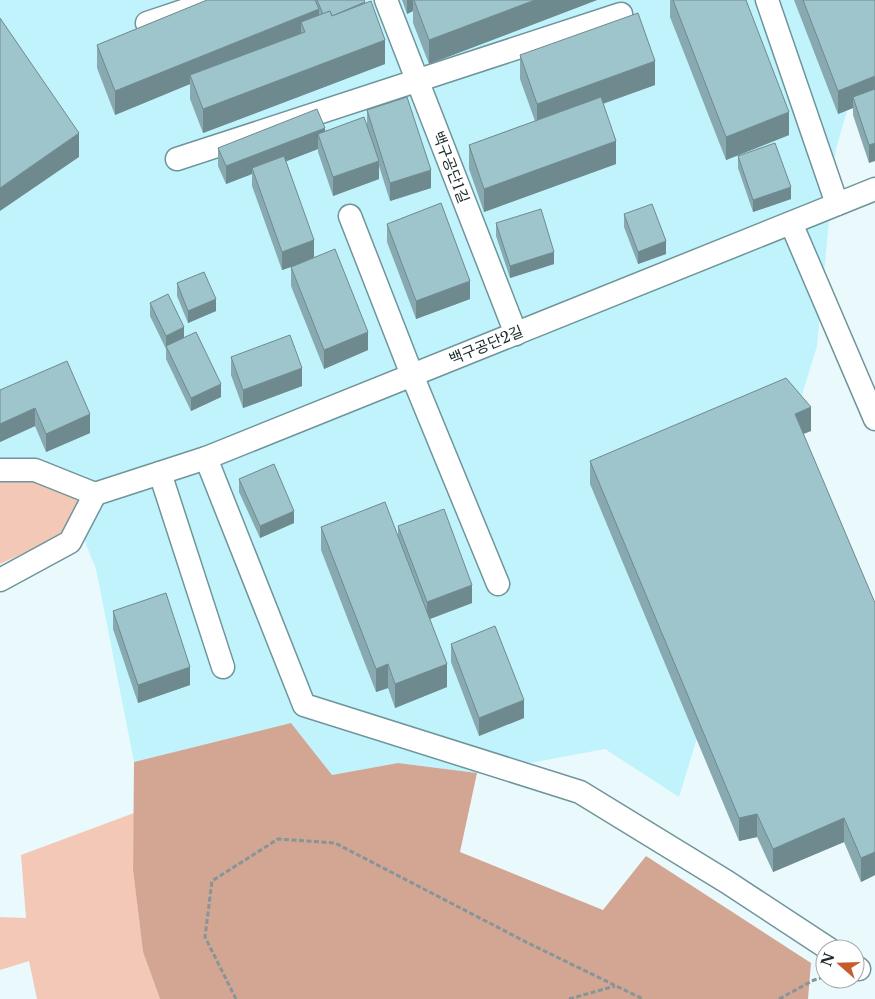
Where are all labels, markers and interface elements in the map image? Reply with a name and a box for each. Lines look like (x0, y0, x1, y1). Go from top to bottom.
street label: 백구공단1길 (429, 128, 473, 206)
street label: 백구공단2길 (446, 322, 526, 368)
north arrow (815, 939, 865, 989)
text: N (817, 950, 838, 969)

